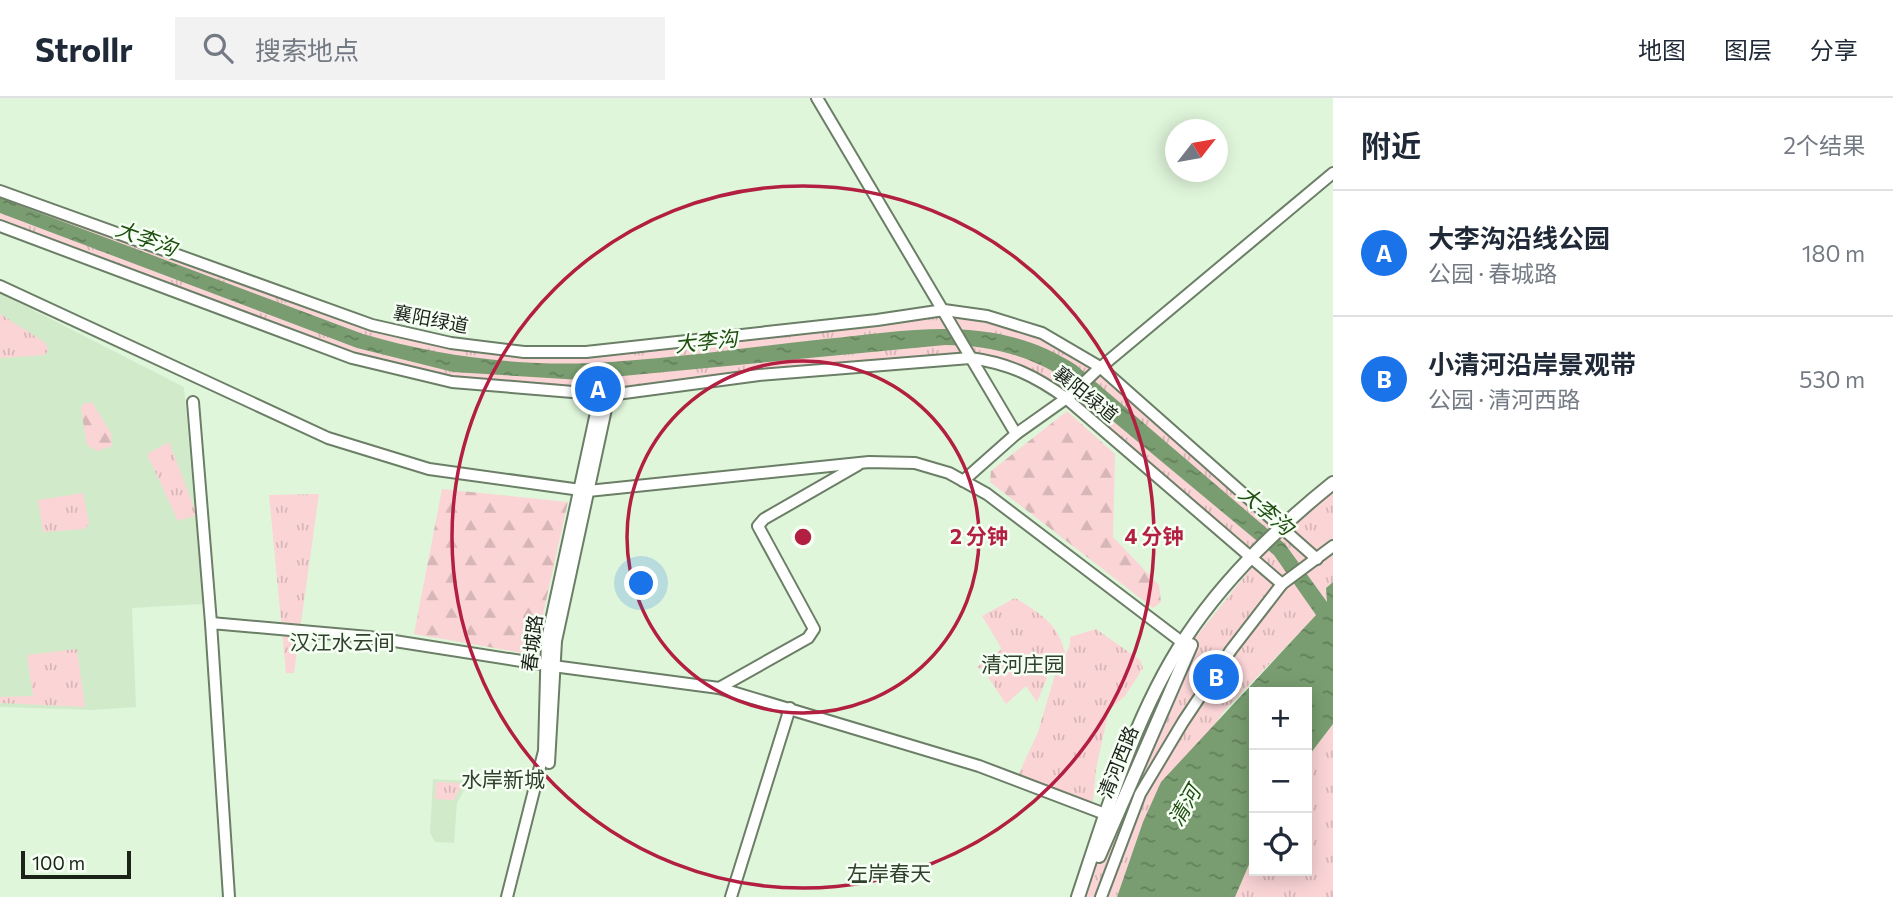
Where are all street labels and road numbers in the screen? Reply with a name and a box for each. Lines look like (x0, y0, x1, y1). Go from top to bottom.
street label: 襄阳绿道 (392, 300, 471, 337)
street label: 襄阳绿道 (1050, 361, 1123, 426)
street label: 春城路 (517, 613, 546, 673)
street label: 清河西路 (1093, 722, 1142, 801)

